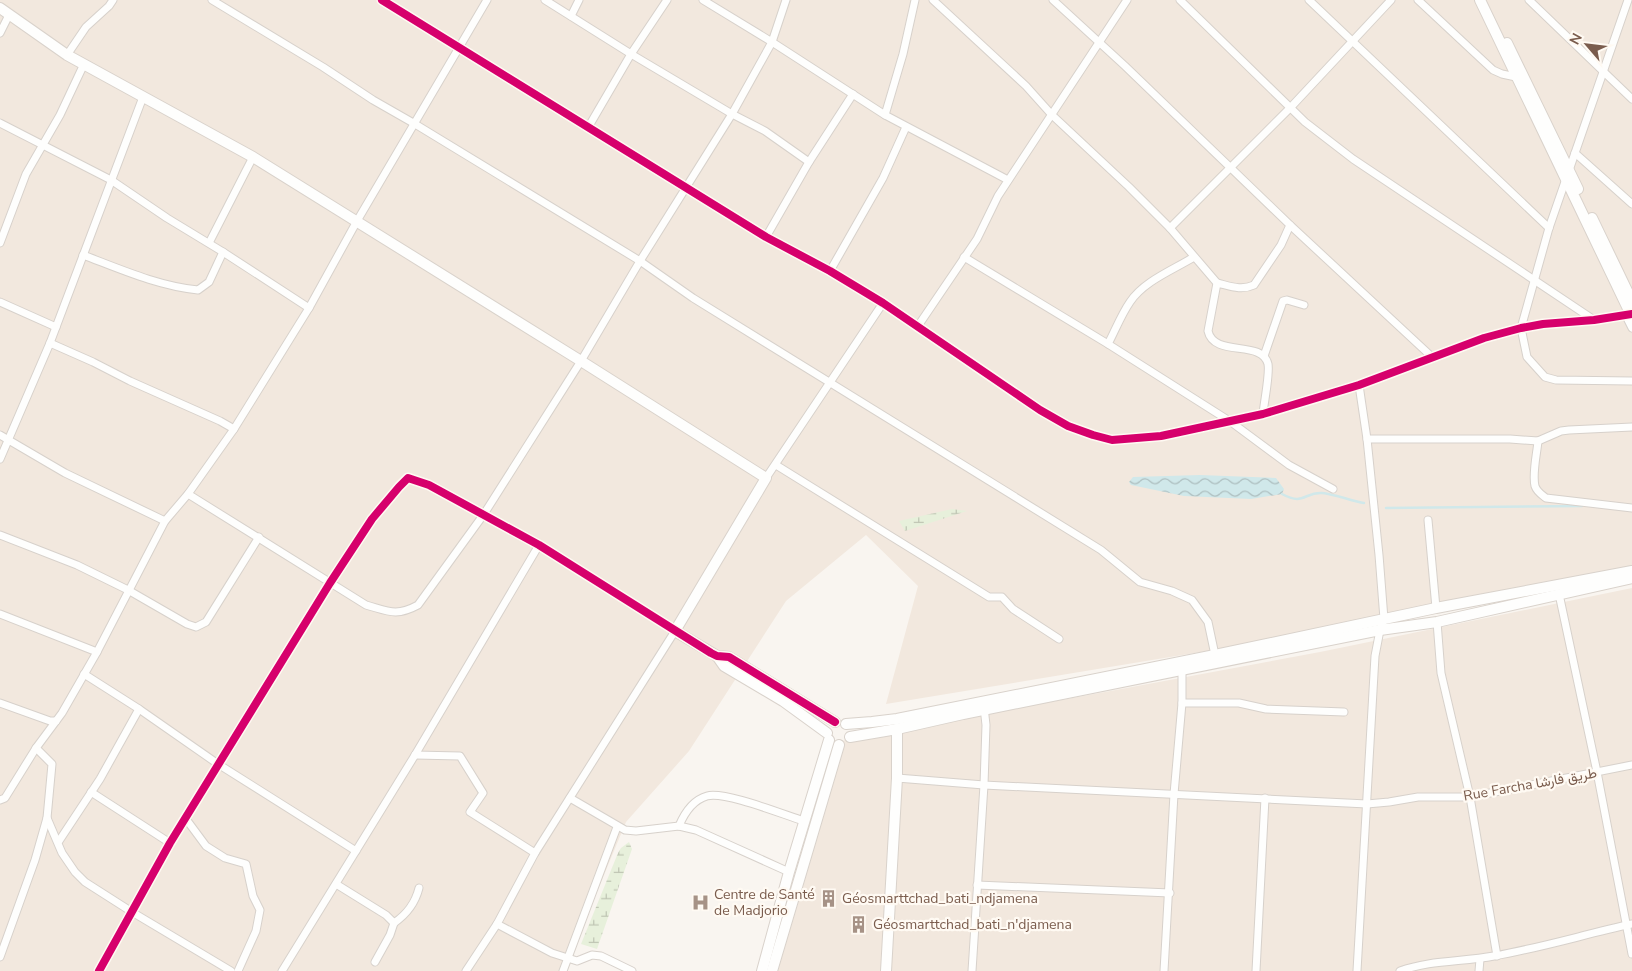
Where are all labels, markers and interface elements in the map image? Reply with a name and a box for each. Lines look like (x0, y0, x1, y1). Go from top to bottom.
north arrow (1562, 20, 1612, 70)
text: N (1565, 30, 1587, 48)
street label: Rue Farcha طريق فارشا (1462, 763, 1598, 806)
place label: Centre de Santé de Madjorio (714, 885, 815, 920)
building icon: Géosmarttchad_bati_ndjamena (818, 888, 838, 908)
place label: Géosmarttchad_bati_ndjamena (842, 889, 1038, 908)
hospital icon: Centre de Santé de Madjorio (690, 892, 710, 912)
building icon: Géosmarttchad_bati_n'djamena (849, 914, 869, 934)
place label: Géosmarttchad_bati_n'djamena (873, 915, 1072, 934)

